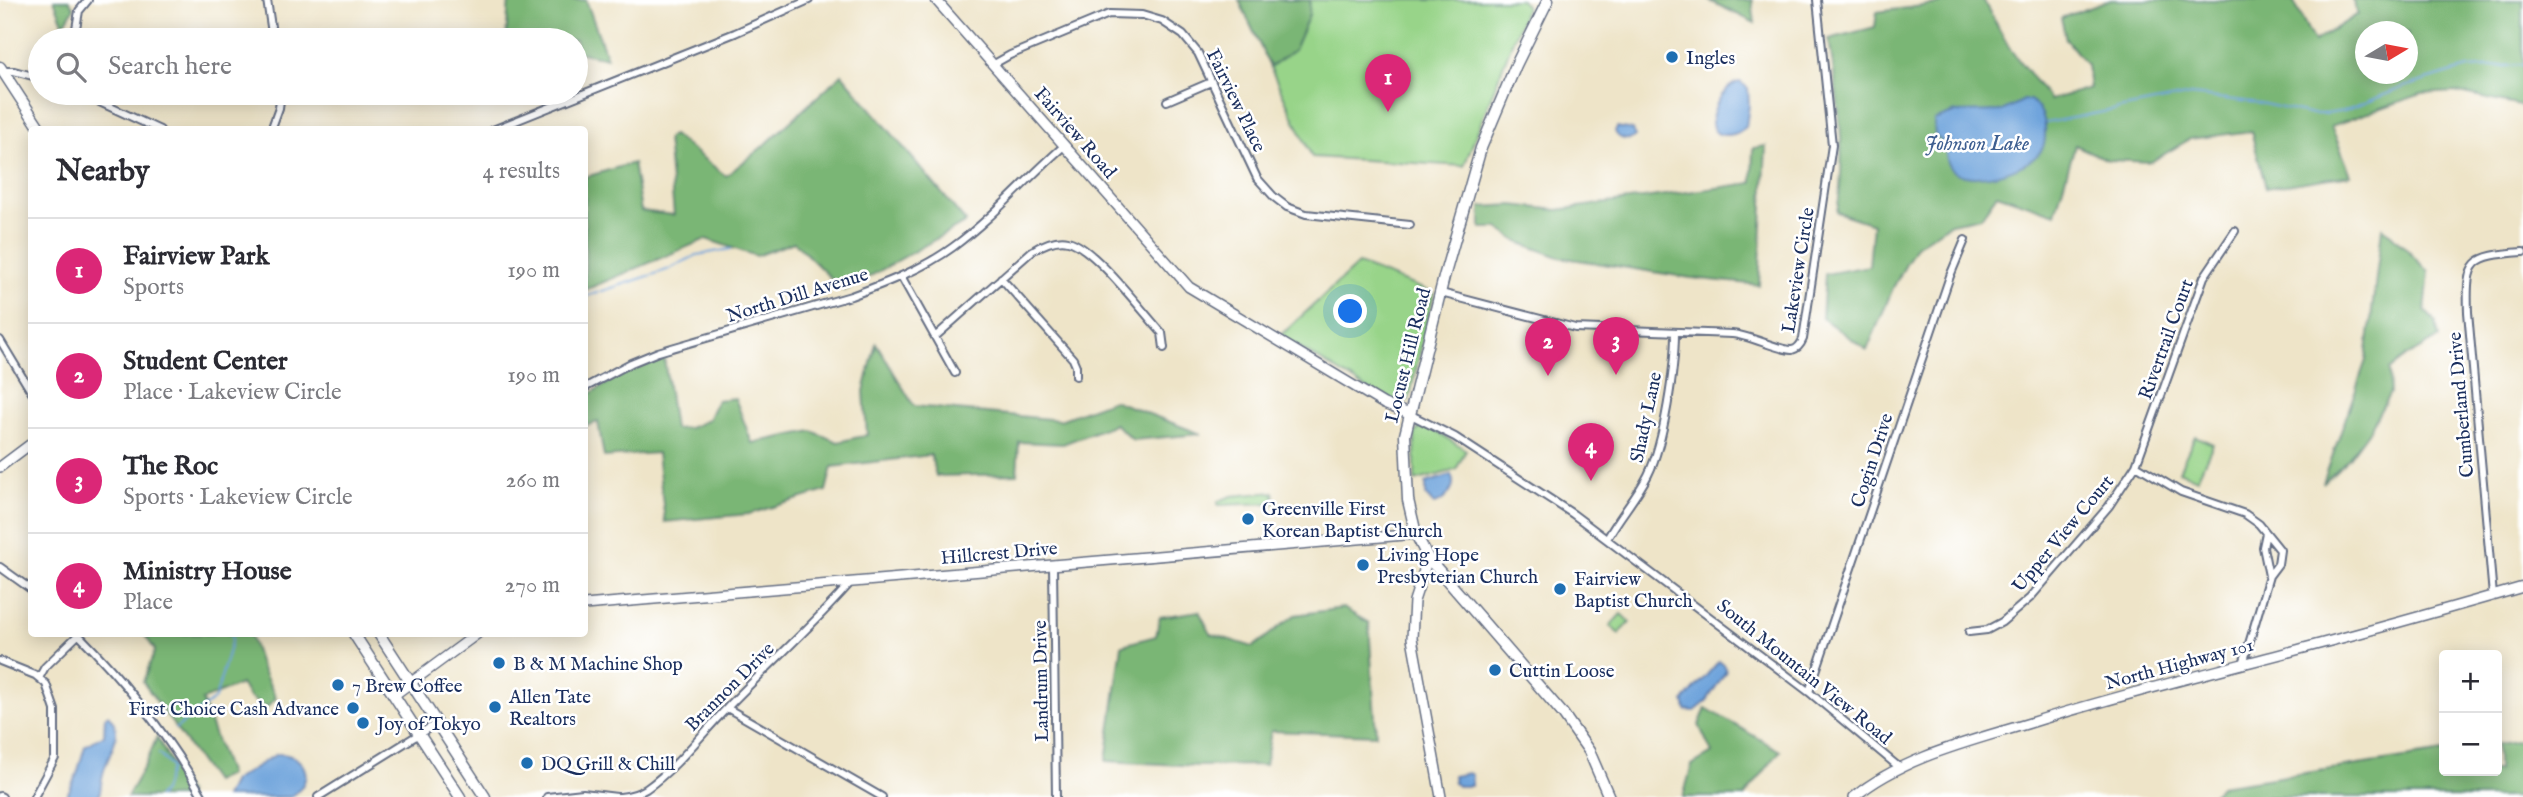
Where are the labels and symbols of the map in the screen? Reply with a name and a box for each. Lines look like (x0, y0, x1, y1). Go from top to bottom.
north arrow (2355, 21, 2418, 84)
street label: Fairview Place (1200, 45, 1271, 157)
place label: Ingles (1686, 47, 1735, 71)
marker: Ingles (1664, 49, 1680, 65)
pin: 1 (1365, 54, 1411, 112)
street label: Fairview Road (1028, 82, 1121, 185)
water label: Johnson Lake (1925, 131, 2029, 158)
street label: Lakeview Circle (1777, 206, 1821, 335)
street label: North Dill Avenue (724, 263, 872, 329)
street label: Rivertrail Court (2134, 276, 2200, 403)
street label: Locust Hill Road (1381, 285, 1438, 425)
your location (1333, 294, 1367, 328)
pin: 3 (1593, 317, 1639, 375)
pin: 2 (1525, 318, 1571, 376)
street label: Cumberland Drive (2444, 331, 2480, 479)
street label: Shady Lane (1626, 370, 1668, 465)
street label: Cogin Drive (1846, 410, 1900, 511)
pin: 4 (1568, 423, 1614, 481)
street label: Upper View Court (2007, 470, 2120, 598)
place label: Greenville First Korean Baptist Church (1262, 498, 1443, 544)
marker: Greenville First Korean Baptist Church (1240, 511, 1256, 527)
street label: Hillcrest Drive (940, 537, 1059, 571)
place label: Living Hope Presbyterian Church (1377, 544, 1538, 590)
marker: Living Hope Presbyterian Church (1355, 557, 1371, 573)
place label: Fairview Baptist Church (1574, 568, 1693, 614)
marker: Fairview Baptist Church (1552, 581, 1568, 597)
street label: South Mountain View Road (1711, 595, 1897, 751)
street label: Landrum Drive (1029, 620, 1055, 742)
street label: North Highway 101 (2103, 634, 2256, 696)
street label: Brannon Drive (681, 637, 780, 737)
place label: B & M Machine Shop (513, 653, 683, 677)
marker: B & M Machine Shop (491, 655, 507, 671)
place label: Cuttin Loose (1509, 660, 1615, 684)
marker: Cuttin Loose (1487, 662, 1503, 678)
place label: 7 Brew Coffee (352, 675, 463, 699)
marker: 7 Brew Coffee (330, 677, 346, 693)
place label: Allen Tate Realtors (508, 686, 591, 732)
place label: First Choice Cash Advance (129, 698, 339, 722)
marker: Allen Tate Realtors (487, 699, 503, 715)
marker: First Choice Cash Advance (345, 700, 361, 716)
place label: Joy of Tokyo (375, 713, 481, 737)
marker: Joy of Tokyo (355, 715, 371, 731)
place label: DQ Grill & Chill (541, 753, 676, 777)
marker: DQ Grill & Chill (519, 755, 535, 771)

